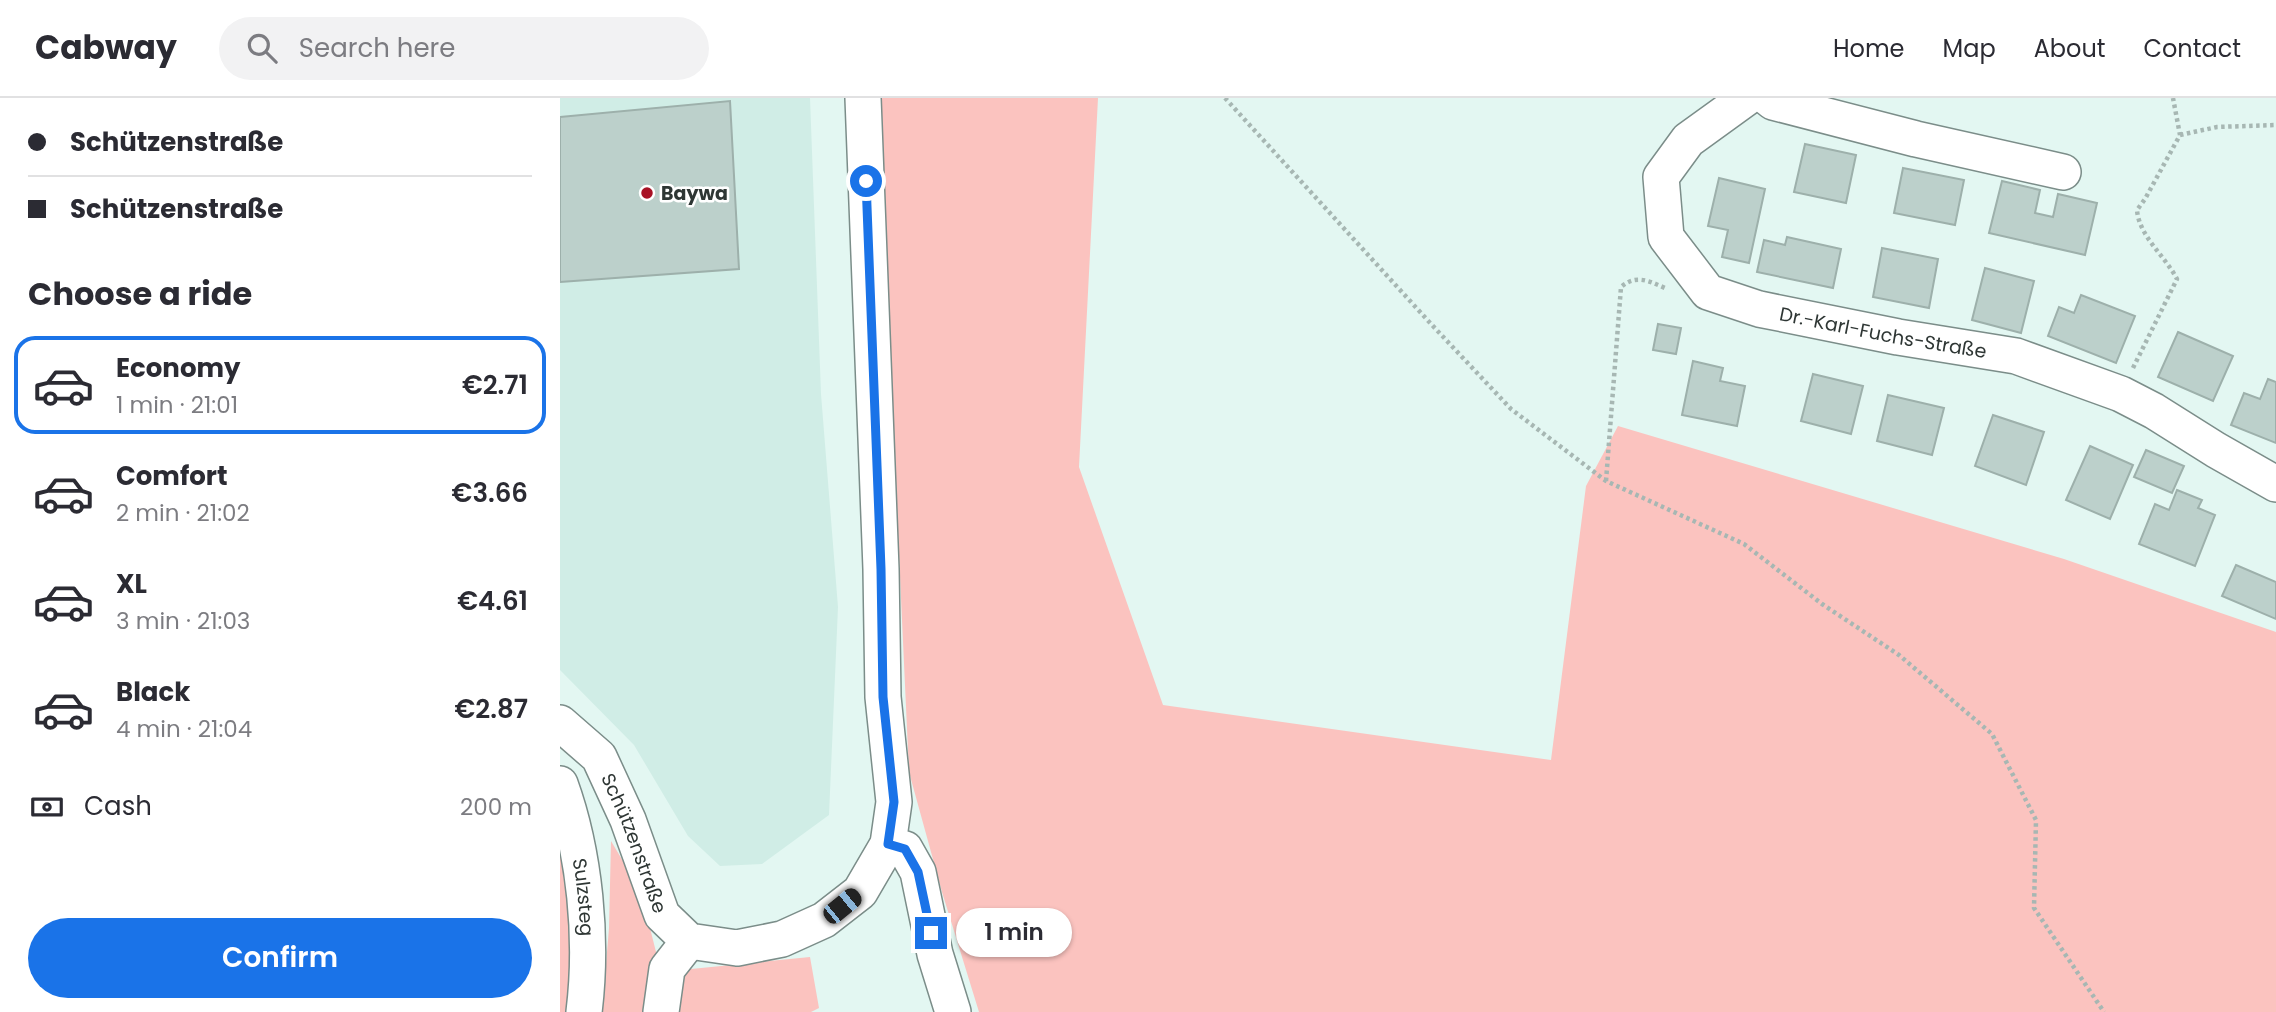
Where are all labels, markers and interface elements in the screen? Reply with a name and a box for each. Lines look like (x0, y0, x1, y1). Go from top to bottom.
search box (219, 17, 709, 80)
text: Cabway (35, 24, 177, 71)
icon: search (243, 29, 281, 67)
text: Search here (299, 30, 455, 66)
text: Home (1833, 32, 1905, 65)
text: Map (1943, 32, 1996, 65)
text: About (2034, 32, 2105, 65)
text: Contact (2143, 32, 2241, 65)
text: Schützenstraße (70, 124, 283, 160)
route start (850, 165, 882, 197)
place label: Baywa (661, 180, 728, 207)
marker: Baywa (639, 185, 655, 201)
text: Schützenstraße (70, 191, 283, 227)
text: Choose a ride (28, 271, 252, 316)
street label: Dr.-Karl-Fuchs-Straße (1777, 300, 1989, 365)
text: Economy (116, 350, 240, 386)
icon: car (32, 354, 95, 417)
text: €2.71 (462, 367, 528, 403)
text: 1 min · 21:01 (116, 389, 238, 421)
text: Comfort (116, 458, 228, 494)
icon: car (32, 462, 95, 525)
text: €3.66 (452, 475, 528, 511)
text: 2 min · 21:02 (116, 497, 250, 529)
text: XL (116, 566, 147, 602)
icon: car (32, 570, 95, 633)
text: €4.61 (457, 583, 528, 619)
text: 3 min · 21:03 (116, 605, 250, 637)
text: Black (116, 674, 190, 710)
icon: car (32, 678, 95, 741)
text: €2.87 (455, 691, 528, 727)
text: 4 min · 21:04 (116, 713, 252, 745)
street label: Schützenstraße (595, 769, 674, 917)
icon: cash (28, 788, 66, 826)
text: Cash (84, 788, 152, 824)
text: 200 m (460, 791, 532, 823)
street label: Sulzsteg (566, 856, 601, 937)
car (820, 885, 865, 927)
callout: 1 min (956, 908, 1071, 958)
text: 1 min (984, 916, 1044, 948)
route end (915, 917, 947, 949)
button: Confirm (28, 918, 532, 998)

